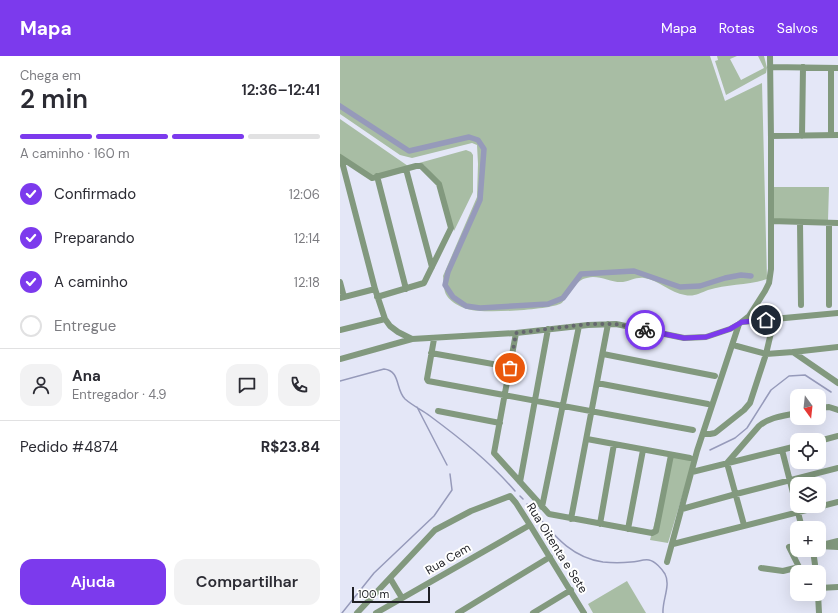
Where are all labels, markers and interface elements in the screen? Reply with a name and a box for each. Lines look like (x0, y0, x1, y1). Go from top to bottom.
text: Mapa (20, 16, 72, 41)
text: Mapa (661, 19, 697, 37)
text: Rotas (719, 19, 755, 37)
text: Salvos (777, 19, 818, 37)
text: Chega em (20, 67, 81, 84)
text: 12:36–12:41 (241, 80, 320, 100)
text: 2 min (20, 82, 88, 116)
text: A caminho · 160 m (20, 145, 130, 162)
icon: check (20, 183, 42, 205)
text: Confirmado (54, 184, 136, 204)
text: 12:06 (289, 186, 320, 203)
icon: check (20, 227, 42, 249)
text: Preparando (54, 228, 135, 248)
text: 12:14 (294, 230, 320, 247)
icon: check (20, 271, 42, 293)
text: A caminho (54, 272, 128, 292)
text: 12:18 (294, 274, 320, 291)
pin (749, 303, 783, 337)
icon: home (755, 309, 777, 331)
courier (625, 310, 665, 350)
text: Entregue (54, 316, 116, 336)
icon: bike (634, 319, 656, 341)
pin (493, 351, 527, 385)
icon: bag (499, 357, 521, 379)
button: person (20, 364, 62, 406)
button: chat (226, 364, 268, 406)
button: phone (278, 364, 320, 406)
text: Ana (72, 366, 101, 386)
text: Entregador · 4.9 (72, 386, 167, 403)
north arrow (790, 389, 826, 425)
map controls (790, 389, 826, 601)
button: locate (790, 433, 826, 469)
text: Pedido #4874 (20, 437, 118, 457)
text: R$23.84 (261, 437, 320, 457)
button: layers (790, 477, 826, 513)
street label: Rua Oitenta e Sete (523, 500, 591, 596)
button: + (790, 521, 826, 557)
street label: Rua Cem (422, 540, 474, 578)
button: Ajuda (20, 559, 166, 605)
button: Compartilhar (174, 559, 320, 605)
button: − (790, 565, 826, 601)
scale bar (352, 585, 430, 604)
text: 100 m (358, 587, 389, 601)

